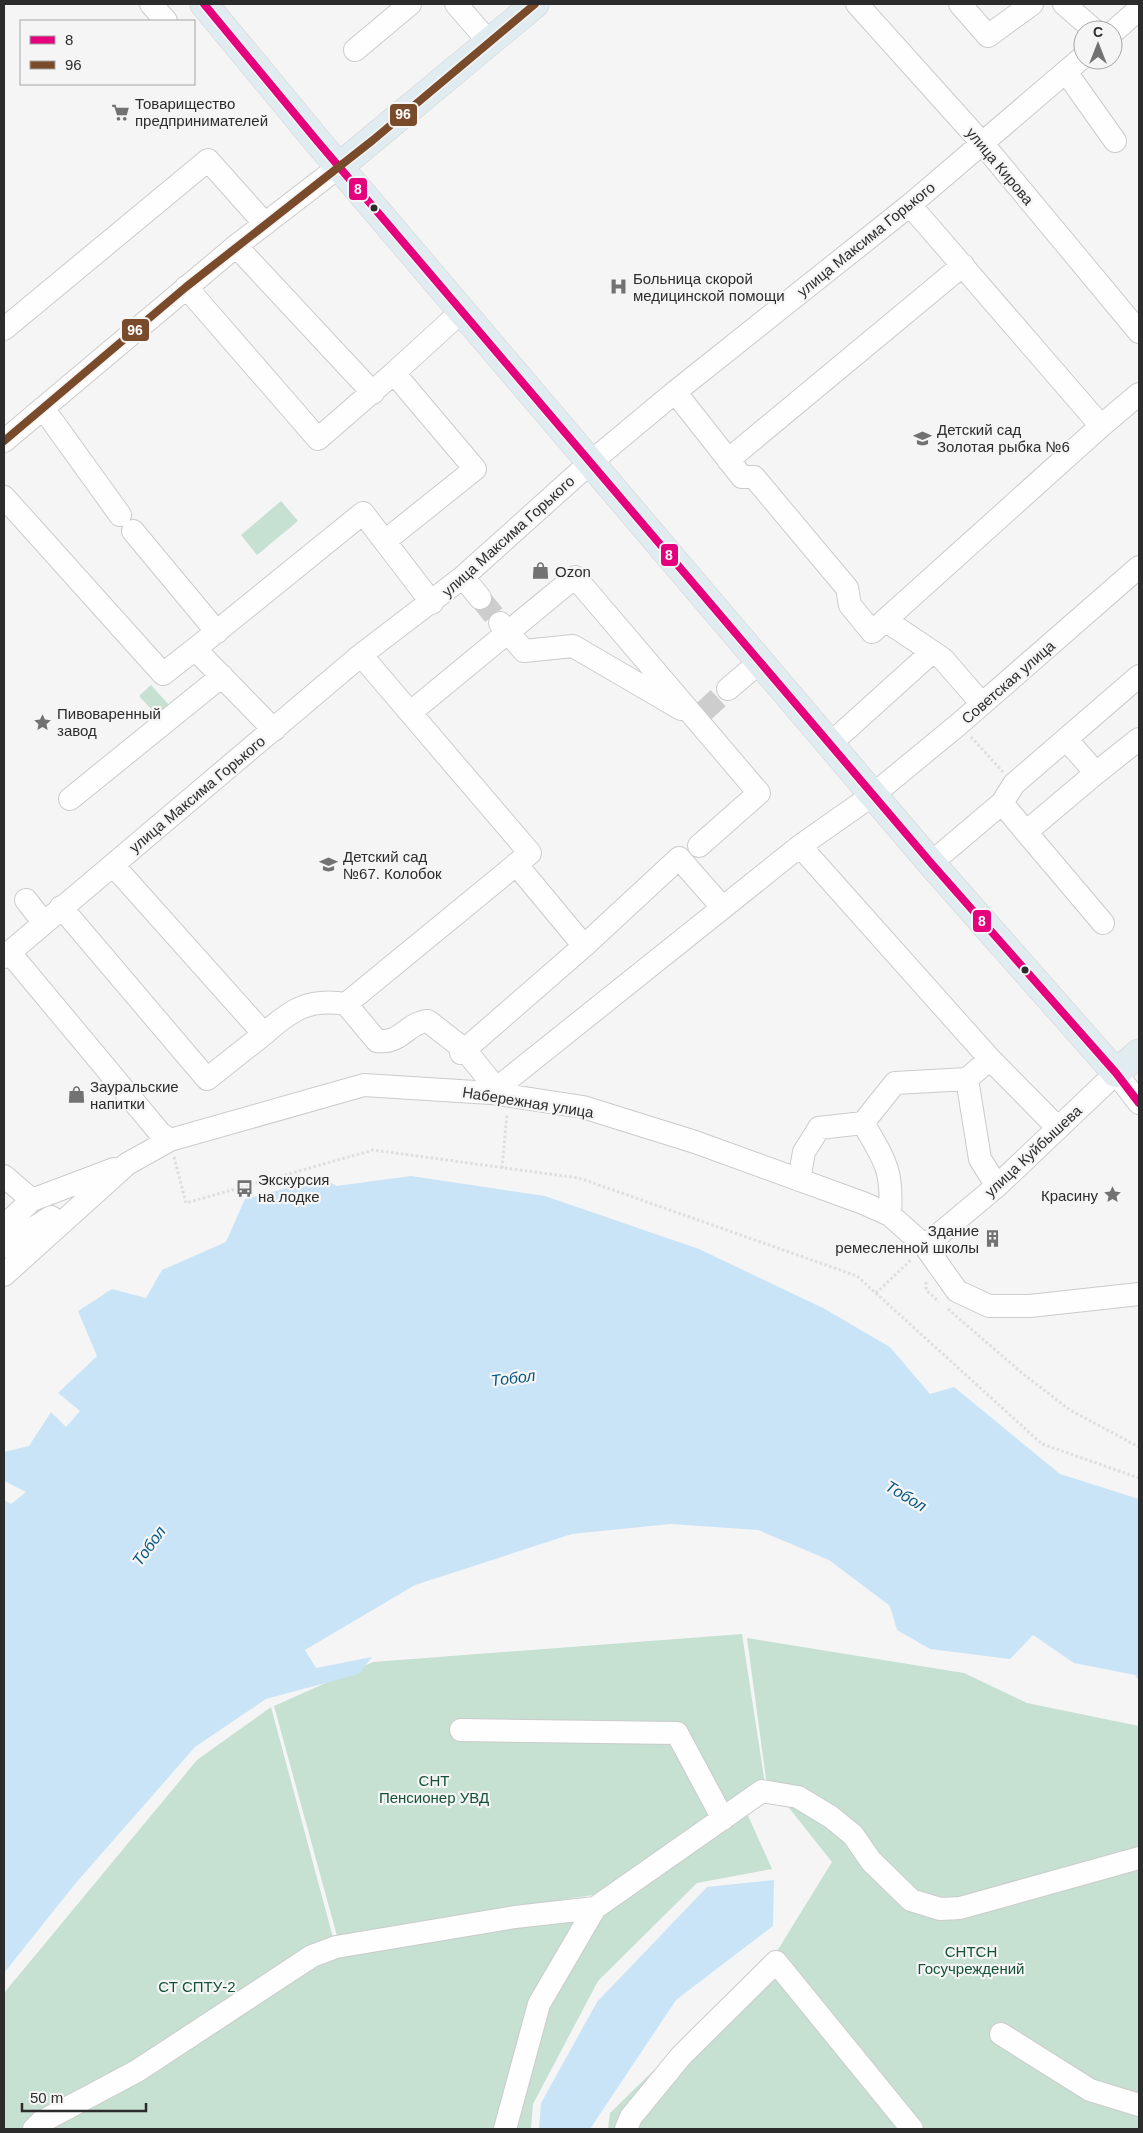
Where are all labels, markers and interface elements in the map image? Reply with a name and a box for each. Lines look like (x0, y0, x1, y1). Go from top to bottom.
legend (20, 20, 195, 85)
north arrow (1073, 20, 1123, 70)
text: С (1093, 24, 1103, 40)
text: 8 (65, 31, 73, 48)
text: 96 (65, 56, 82, 73)
place label: Товарищество предпринимателей (135, 95, 268, 129)
supermarket icon: Товарищество предпринимателей (111, 102, 131, 122)
line badge: 96 (389, 103, 418, 127)
text: 96 (395, 106, 411, 122)
street label: улица Кирова (963, 124, 1038, 208)
line badge: 8 (348, 177, 368, 201)
street label: улица Максима Горького (794, 178, 938, 300)
text: 8 (354, 181, 362, 197)
unlabelled marker (369, 203, 379, 213)
place label: Больница скорой медицинской помощи (633, 270, 785, 304)
hospital icon: Больница скорой медицинской помощи (609, 277, 629, 297)
line badge: 96 (121, 318, 150, 342)
text: 96 (127, 322, 143, 338)
place label: Детский сад Золотая рыбка №6 (937, 421, 1070, 455)
school or university icon: Детский сад Золотая рыбка №6 (913, 428, 933, 448)
street label: улица Максима Горького (438, 472, 578, 600)
line badge: 8 (660, 543, 679, 567)
text: 8 (665, 547, 673, 563)
shop icon: Ozon (531, 561, 551, 581)
place label: Ozon (555, 563, 591, 580)
street label: Советская улица (958, 637, 1059, 727)
place label: Пивоваренный завод (57, 705, 161, 739)
place icon: Пивоваренный завод (33, 712, 53, 732)
street label: улица Максима Горького (126, 732, 268, 856)
place label: Детский сад №67. Колобок (343, 848, 442, 882)
school or university icon: Детский сад №67. Колобок (319, 855, 339, 875)
line badge: 8 (972, 909, 992, 933)
text: 8 (978, 913, 986, 929)
unlabelled marker (1020, 965, 1030, 975)
place label: Зауральские напитки (90, 1078, 179, 1112)
street label: Набережная улица (461, 1083, 595, 1121)
shop icon: Зауральские напитки (66, 1085, 86, 1105)
street label: улица Куйбышева (981, 1101, 1085, 1200)
place label: Экскурсия на лодке (258, 1171, 329, 1205)
bus stop icon: Экскурсия на лодке (234, 1178, 254, 1198)
place icon: Красину (1102, 1185, 1122, 1205)
place label: Красину (1041, 1187, 1098, 1204)
place label: Здание ремесленной школы (835, 1222, 979, 1256)
building icon: Здание ремесленной школы (983, 1229, 1003, 1249)
water label: Тобол (490, 1367, 536, 1389)
water label: Тобол (882, 1477, 930, 1515)
water label: Тобол (129, 1523, 169, 1569)
park label: СНТ Пенсионер УВД (379, 1772, 489, 1806)
park label: СНТСН Госучреждений (918, 1943, 1024, 1977)
park label: СТ СПТУ-2 (158, 1978, 236, 1995)
scale bar (22, 2080, 146, 2112)
text: 50 m (30, 2089, 63, 2106)

